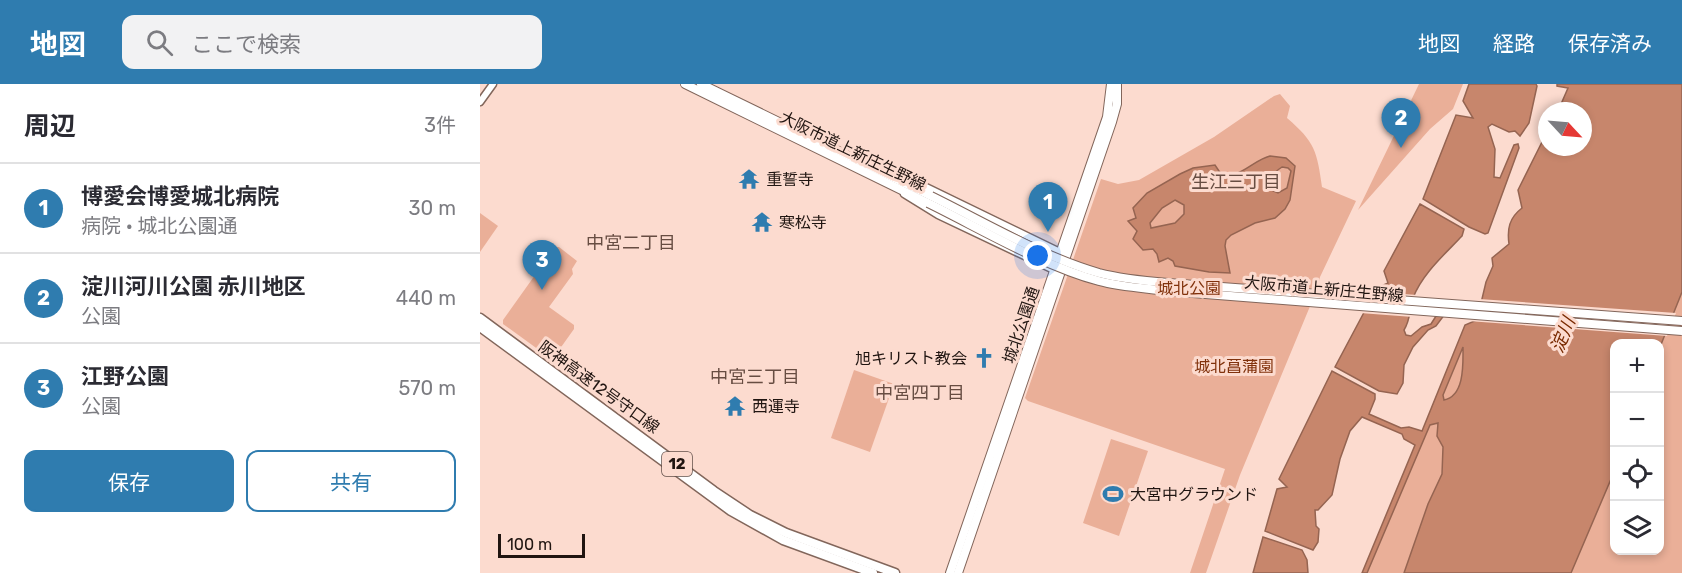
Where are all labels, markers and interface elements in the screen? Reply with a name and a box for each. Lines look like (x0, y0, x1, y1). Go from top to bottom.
search box (122, 15, 542, 69)
icon: search (143, 26, 176, 59)
text: 地図 (30, 28, 86, 61)
text: ここで検索 (191, 31, 301, 58)
text: 地図 (1418, 31, 1460, 56)
text: 経路 (1493, 31, 1535, 56)
text: 保存済み (1568, 31, 1652, 56)
pin: 2 (1382, 98, 1420, 148)
north arrow (1538, 102, 1592, 156)
street label: 大阪市道上新庄生野線 (777, 107, 929, 195)
text: 周辺 (24, 111, 76, 142)
text: 3件 (424, 113, 456, 137)
temple icon: 重誓寺 (737, 167, 761, 191)
place label: 重誓寺 (766, 170, 814, 189)
district label: 生江三丁目 (1191, 171, 1281, 193)
pin: 1 (1028, 182, 1068, 232)
text: 博愛会博愛城北病院 (81, 183, 279, 210)
text: 1 (39, 196, 48, 220)
text: 30 m (409, 196, 456, 220)
temple icon: 寒松寺 (750, 210, 774, 234)
place label: 寒松寺 (779, 213, 827, 232)
text: 病院 · 城北公園通 (81, 214, 237, 238)
district label: 中宮二丁目 (586, 232, 676, 254)
pin: 3 (522, 240, 562, 290)
your location (1023, 241, 1052, 270)
text: 淀川河川公園 赤川地区 (81, 273, 306, 300)
street label: 大阪市道上新庄生野線 (1243, 273, 1405, 305)
park label: 城北公園 (1157, 279, 1221, 298)
street label: 城北公園通 (999, 284, 1043, 366)
text: 2 (37, 286, 50, 310)
text: 440 m (396, 286, 456, 310)
text: 公園 (81, 304, 121, 328)
water label: 淀川 (1546, 312, 1581, 356)
street label: 阪神高速12号守口線 (535, 337, 663, 437)
map controls (1610, 339, 1664, 555)
button: + (1610, 339, 1664, 393)
church icon: 旭キリスト教会 (972, 346, 996, 370)
place label: 旭キリスト教会 (855, 349, 967, 368)
park label: 城北菖蒲園 (1194, 357, 1274, 376)
text: 江野公園 (81, 363, 169, 390)
district label: 中宮三丁目 (710, 366, 800, 388)
text: 3 (37, 376, 50, 400)
text: 570 m (398, 376, 456, 400)
district label: 中宮四丁目 (875, 382, 965, 404)
button: − (1610, 393, 1664, 447)
text: 公園 (81, 394, 121, 418)
temple icon: 西運寺 (723, 394, 747, 418)
place label: 西運寺 (752, 397, 800, 416)
button: locate (1610, 447, 1664, 501)
button: 保存 (24, 450, 234, 512)
button: 共有 (246, 450, 456, 512)
road number: 12 (662, 452, 692, 476)
sports icon: 大宮中グラウンド (1101, 482, 1125, 506)
place label: 大宮中グラウンド (1130, 485, 1258, 504)
button: layers (1610, 501, 1664, 555)
scale bar (498, 531, 585, 558)
text: 100 m (507, 535, 552, 554)

